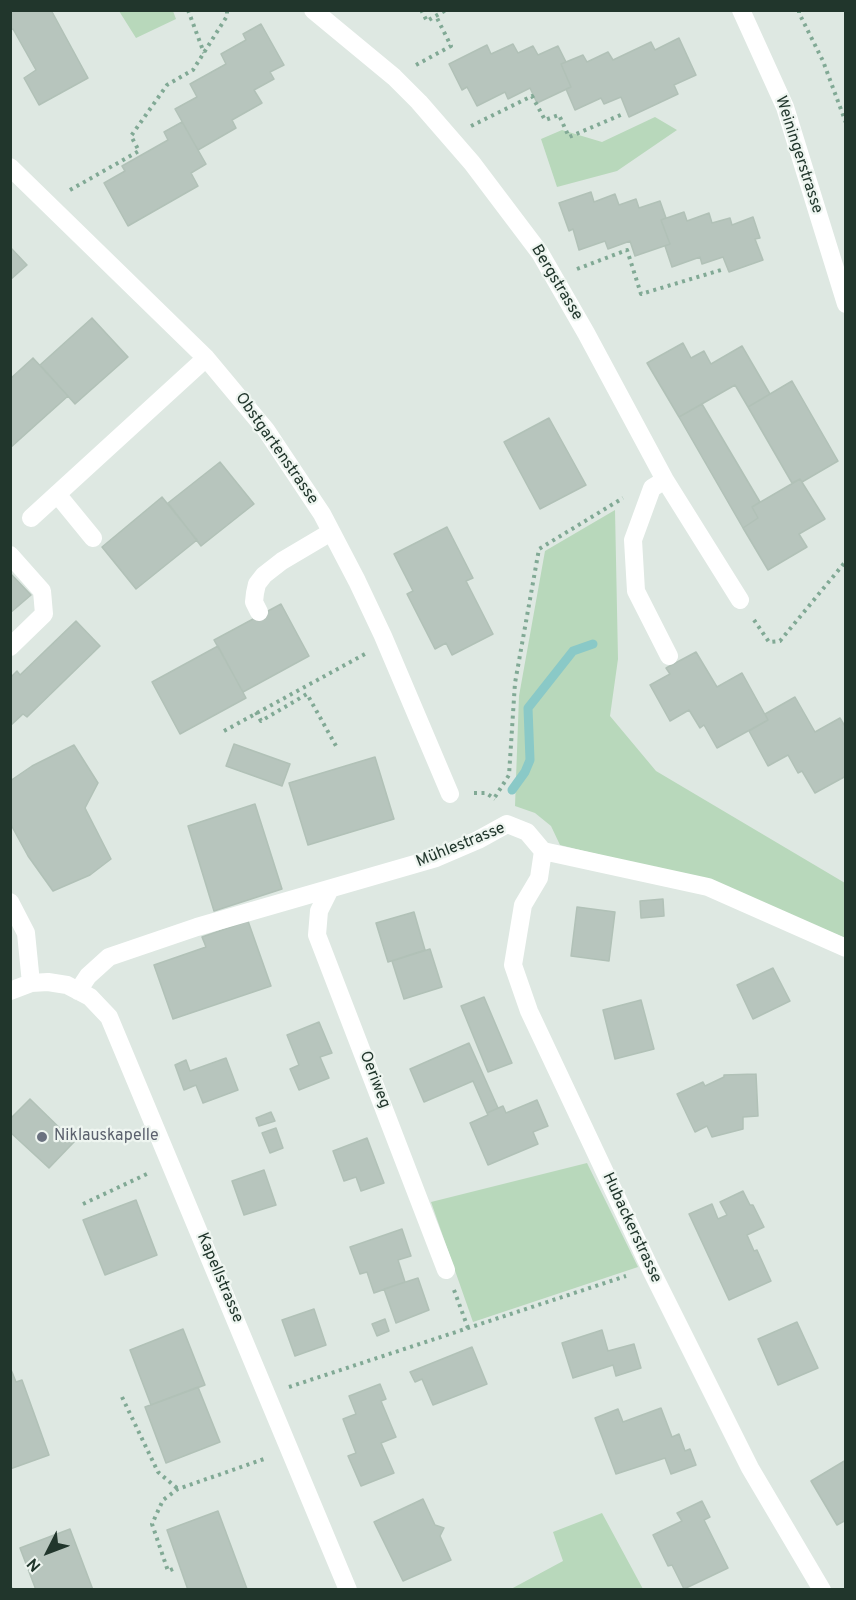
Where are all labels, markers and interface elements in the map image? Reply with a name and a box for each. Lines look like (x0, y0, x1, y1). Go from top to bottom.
street label: Weiningerstrasse (770, 94, 826, 216)
street label: Bergstrasse (526, 242, 586, 324)
street label: Obstgartenstrasse (230, 389, 322, 509)
street label: Mühlestrasse (414, 819, 508, 873)
street label: Oeriweg (354, 1049, 394, 1111)
place label: Niklauskapelle (54, 1127, 159, 1147)
marker: Niklauskapelle (35, 1130, 49, 1144)
street label: Hubackerstrasse (597, 1170, 665, 1286)
street label: Kapellstrasse (191, 1230, 247, 1326)
north arrow (18, 1522, 78, 1582)
text: N (23, 1553, 46, 1575)

